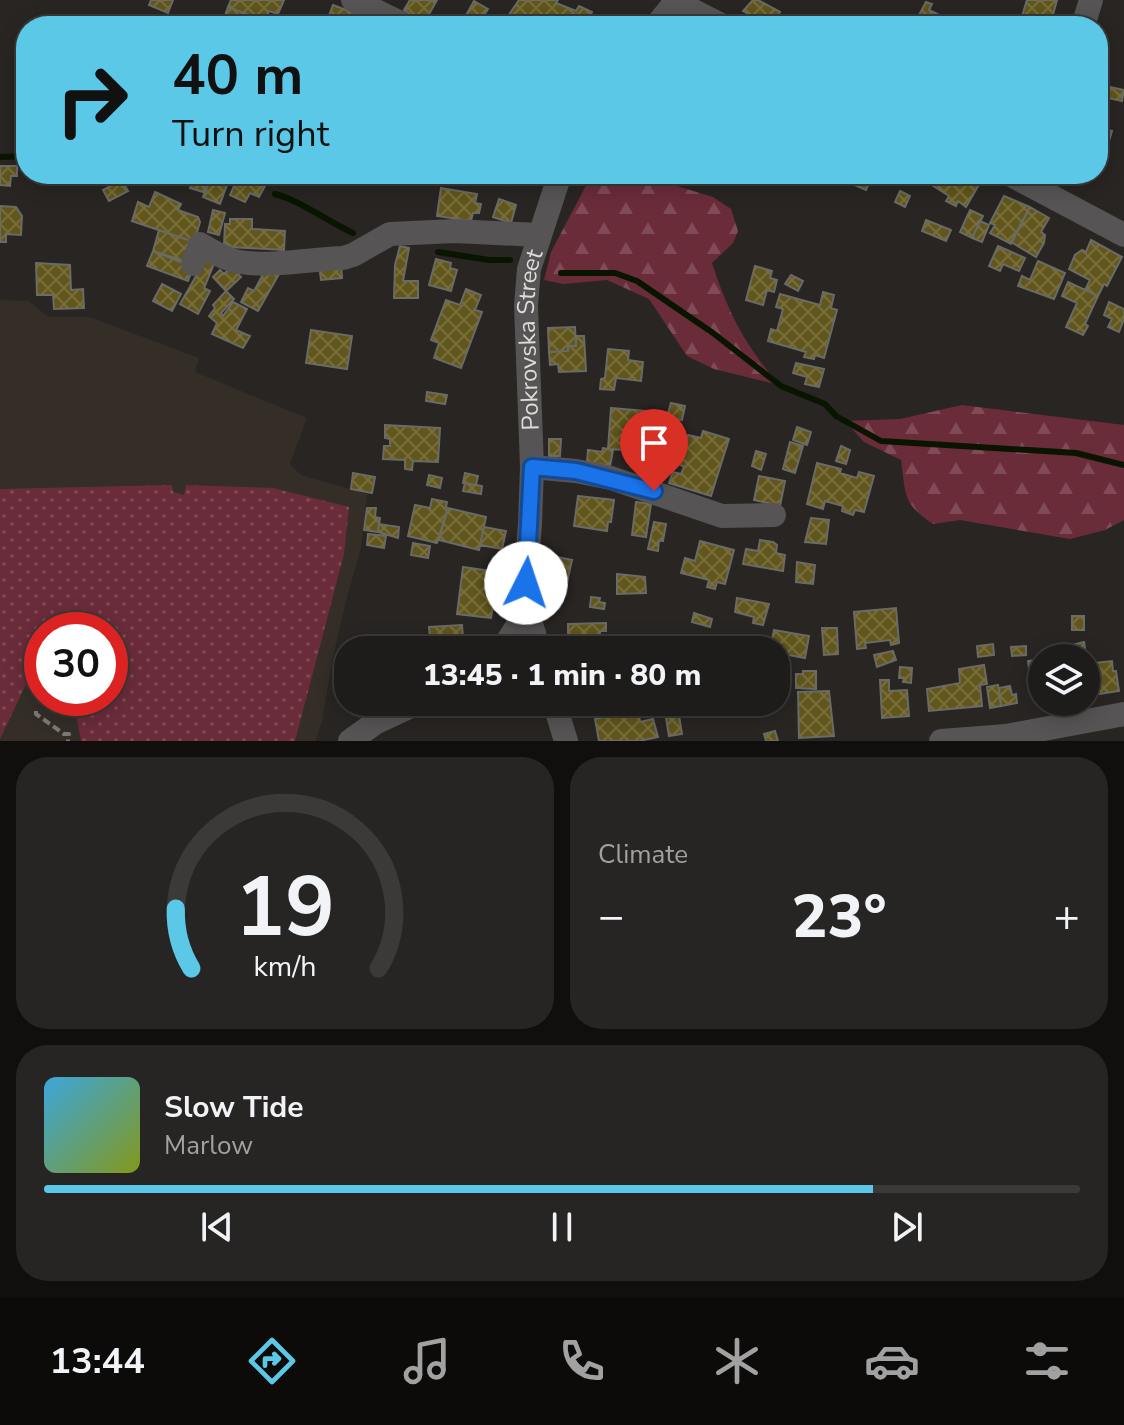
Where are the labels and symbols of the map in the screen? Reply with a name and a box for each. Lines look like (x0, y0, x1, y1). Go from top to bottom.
street label: Pokrovska Street (510, 245, 551, 431)
pin (620, 409, 688, 491)
position arrow (484, 541, 568, 625)
speed limit sign: 30 (24, 612, 128, 716)

